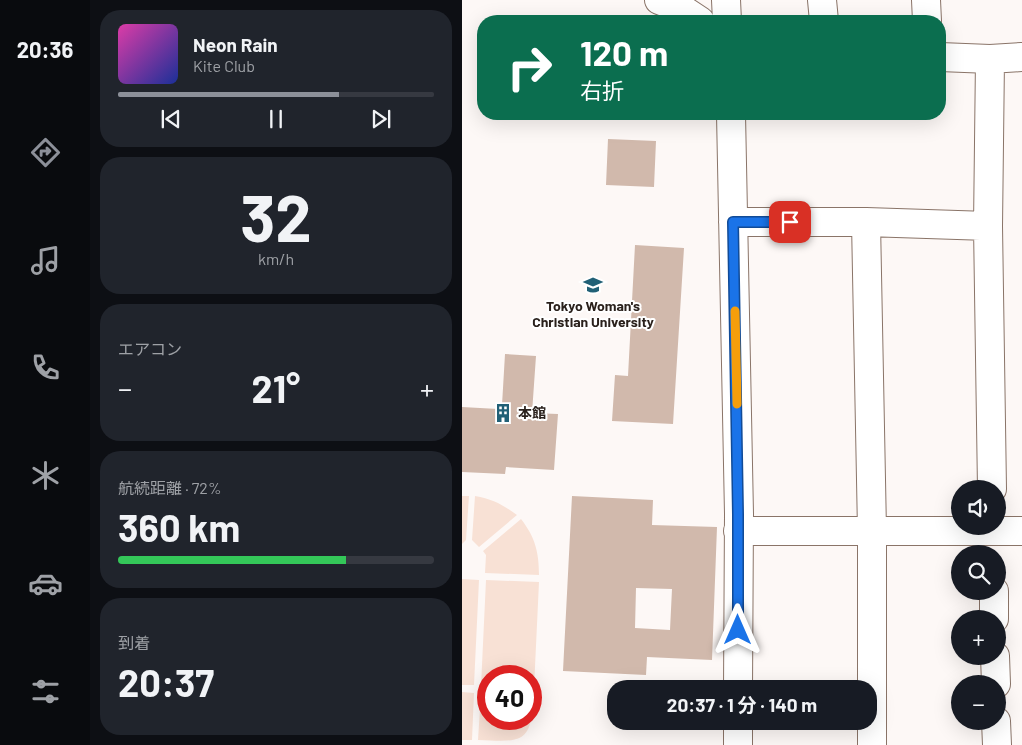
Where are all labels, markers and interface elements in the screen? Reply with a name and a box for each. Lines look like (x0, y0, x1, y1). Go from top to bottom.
text: 120 m (580, 31, 668, 73)
text: Neon Rain (193, 33, 278, 56)
icon: right (497, 35, 562, 100)
text: 20:36 (17, 36, 73, 62)
text: Kite Club (193, 56, 255, 75)
text: 右折 (580, 77, 624, 103)
icon: previous (157, 105, 185, 133)
icon: pause (262, 105, 290, 133)
icon: next (367, 105, 395, 133)
icon: directions (28, 135, 63, 170)
text: 32 (240, 177, 312, 255)
pin (769, 201, 811, 243)
icon: arrive (776, 208, 804, 236)
icon: music (28, 243, 63, 278)
text: km/h (258, 249, 294, 268)
school or university icon: Tokyo Woman's Christian University (582, 274, 604, 296)
place label: Tokyo Woman's Christian University (532, 297, 654, 330)
text: エアコン (118, 339, 182, 358)
icon: phone (28, 350, 63, 385)
text: 21° (252, 365, 300, 411)
text: − (118, 371, 132, 405)
text: + (420, 371, 434, 405)
building icon: 本館 (492, 402, 514, 424)
place label: 本館 (518, 404, 546, 421)
icon: climate (28, 458, 63, 493)
text: 航続距離 · 72% (118, 478, 221, 497)
map controls (951, 480, 1006, 730)
button: sound (951, 480, 1006, 535)
text: 360 km (118, 504, 240, 550)
button: search (951, 545, 1006, 600)
icon: car (28, 566, 63, 601)
position arrow (711, 603, 763, 655)
button: + (951, 610, 1006, 665)
text: 到着 (118, 633, 150, 652)
text: 20:37 (118, 659, 214, 705)
speed limit sign: 40 (477, 665, 542, 730)
icon: filters (28, 674, 63, 709)
button: − (951, 675, 1006, 730)
text: 20:37 · 1 分 · 140 m (667, 693, 817, 716)

